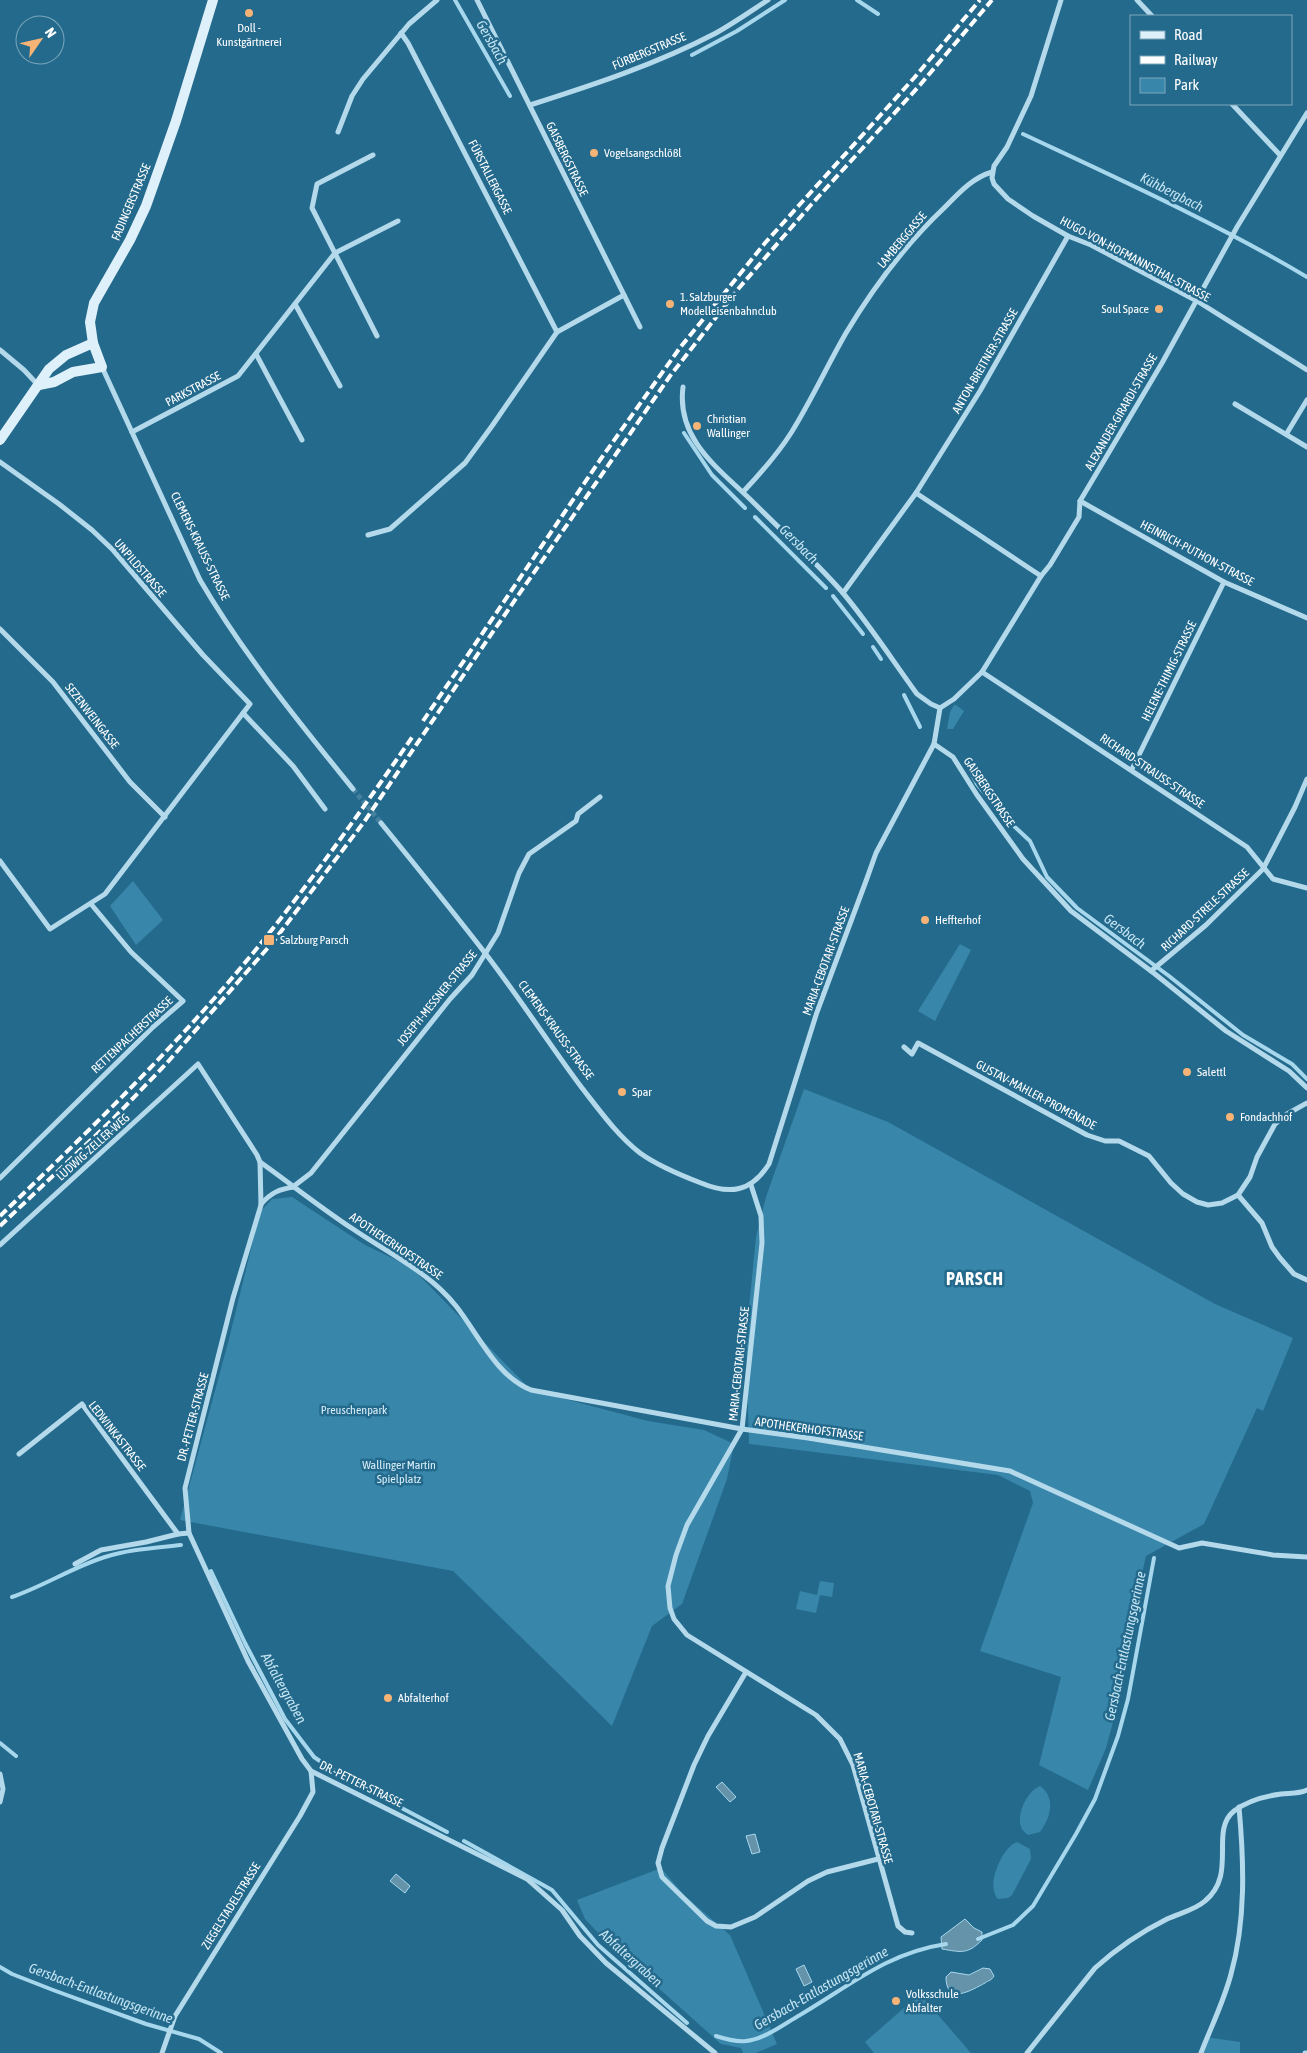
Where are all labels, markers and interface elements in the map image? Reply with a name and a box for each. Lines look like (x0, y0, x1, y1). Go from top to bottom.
marker: Doll - Kunstgärtnerei (243, 7, 255, 19)
north arrow (15, 15, 65, 65)
legend (1130, 15, 1292, 105)
water label: Gersbach (473, 17, 511, 67)
place label: Doll - Kunstgärtnerei (216, 21, 282, 49)
text: N (42, 25, 60, 41)
text: Road (1174, 26, 1203, 43)
street label: FÜRBERGSTRASSE (610, 29, 688, 73)
text: Railway (1174, 51, 1218, 68)
text: Park (1174, 76, 1199, 93)
street label: GAISBERGSTRASSE (543, 120, 591, 198)
street label: FÜRSTALLERGASSE (465, 138, 515, 216)
place label: Vogelsangschlößl (604, 146, 682, 160)
marker: Vogelsangschlößl (588, 147, 600, 159)
street label: FADINGERSTRASSE (108, 161, 154, 243)
water label: Kühbergbach (1138, 169, 1206, 215)
street label: LAMBERGGASSE (874, 209, 930, 271)
street label: HUGO-VON-HOFMANNSTHAL-STRASSE (1058, 213, 1212, 305)
place label: 1. Salzburger Modelleisenbahnclub (680, 290, 777, 318)
marker: 1. Salzburger Modelleisenbahnclub (664, 298, 676, 310)
place label: Soul Space (1102, 302, 1149, 316)
marker: Soul Space (1153, 303, 1165, 315)
street label: ANTON-BREITNER-STRASSE (949, 306, 1021, 416)
street label: ALEXANDER-GIRARDI-STRASSE (1082, 351, 1160, 473)
street label: PARKSTRASSE (163, 369, 223, 409)
place label: Christian Wallinger (707, 412, 750, 440)
marker: Christian Wallinger (691, 420, 703, 432)
street label: CLEMENS-KRAUSS-STRASSE (168, 490, 232, 602)
street label: HEINRICH-PUTHON-STRASSE (1138, 517, 1256, 589)
water label: Gersbach (776, 521, 822, 567)
street label: UNPILDSTRASSE (111, 536, 169, 600)
street label: HELENE-THIMIG-STRASSE (1139, 619, 1199, 723)
street label: SEZENWEINGASSE (62, 681, 122, 751)
street label: RICHARD-STRAUSS-STRASSE (1097, 731, 1207, 811)
street label: GAISBERGSTRASSE (961, 755, 1017, 829)
street label: RICHARD-STRELE-STRASSE (1158, 866, 1252, 954)
street label: MARIA-CEBOTARI-STRASSE (800, 905, 852, 1017)
water label: Gersbach (1101, 910, 1149, 952)
place label: Heffterhof (935, 913, 982, 927)
marker: Heffterhof (919, 914, 931, 926)
marker: Salzburg Parsch (262, 933, 276, 947)
place label: Salzburg Parsch (280, 933, 349, 947)
street label: JOSEPH-MESSNER-STRASSE (394, 947, 480, 1049)
street label: CLEMENS-KRAUSS-STRASSE (515, 978, 597, 1082)
street label: RETTENPACHERSTRASSE (88, 994, 176, 1076)
street label: GUSTAV-MAHLER-PROMENADE (974, 1057, 1098, 1133)
place label: Salettl (1197, 1065, 1227, 1079)
marker: Salettl (1181, 1066, 1193, 1078)
place label: Spar (632, 1085, 652, 1099)
marker: Spar (616, 1086, 628, 1098)
place label: Fondachhof (1240, 1110, 1293, 1124)
street label: LUDWIG-ZELLER-WEG (54, 1111, 132, 1183)
marker: Fondachhof (1224, 1111, 1236, 1123)
street label: APOTHEKERHOFSTRASSE (347, 1210, 445, 1282)
district label: PARSCH (946, 1268, 1004, 1289)
street label: MARIA-CEBOTARI-STRASSE (726, 1306, 752, 1422)
street label: DR.-PETTER-STRASSE (174, 1371, 212, 1463)
street label: LEDWINKASTRASSE (86, 1398, 148, 1474)
park label: Preuschenpark (321, 1403, 388, 1417)
street label: APOTHEKERHOFSTRASSE (754, 1414, 864, 1444)
park label: Wallinger Martin Spielplatz (362, 1458, 436, 1486)
water label: Gersbach-Entlastungsgerinne (1101, 1570, 1149, 1722)
water label: Abfaltergraben (258, 1649, 310, 1726)
place label: Abfalterhof (398, 1691, 449, 1705)
marker: Abfalterhof (382, 1692, 394, 1704)
street label: MARIA-CEBOTARI-STRASSE (850, 1751, 896, 1865)
street label: DR.-PETTER-STRASSE (317, 1758, 405, 1810)
street label: ZIEGELSTADELSTRASSE (199, 1860, 263, 1952)
water label: Abfaltergraben (596, 1925, 666, 1990)
water label: Gersbach-Entlastungsgerinne (751, 1943, 891, 2033)
water label: Gersbach-Entlastungsgerinne (27, 1959, 175, 2027)
place label: Volksschule Abfalter (906, 1987, 959, 2015)
marker: Volksschule Abfalter (890, 1995, 902, 2007)

